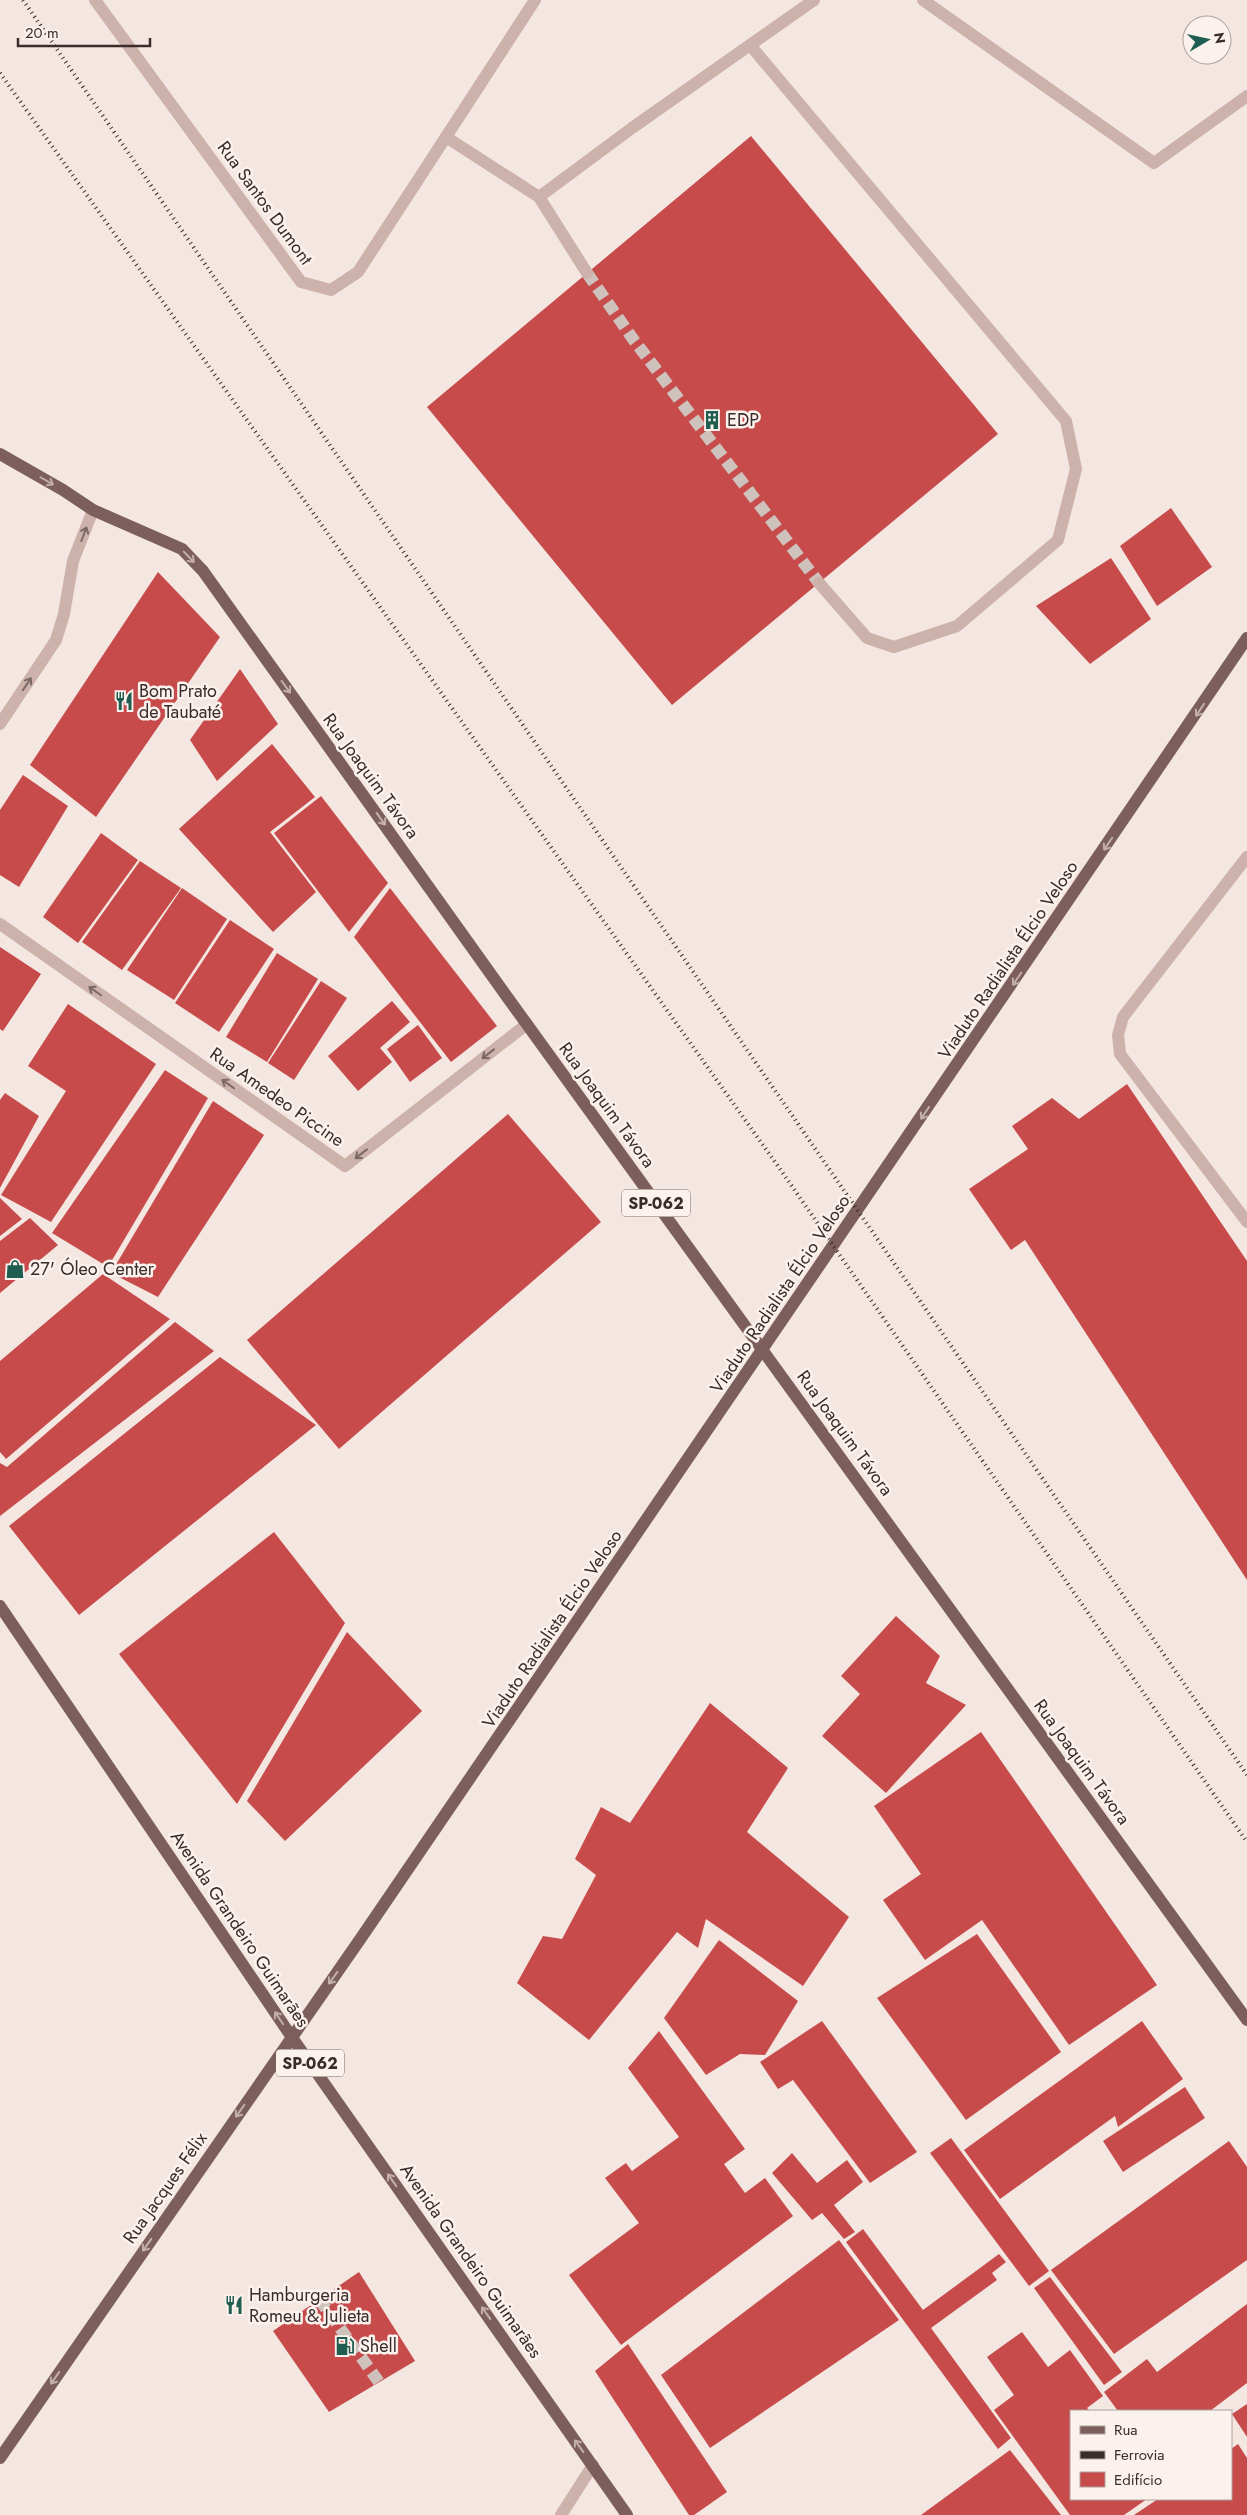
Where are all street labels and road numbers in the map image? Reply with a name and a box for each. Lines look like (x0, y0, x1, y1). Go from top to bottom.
street label: Rua Santos Dumont (211, 136, 319, 271)
street label: Rua Joaquim Távora (317, 708, 425, 844)
street label: Viaduto Radialista Élcio Veloso (932, 855, 1084, 1065)
street label: Rua Joaquim Távora (553, 1037, 661, 1173)
street label: Rua Amedeo Piccine (205, 1041, 349, 1153)
street label: Viaduto Radialista Élcio Veloso (704, 1189, 856, 1399)
road number: SP-062 (622, 1190, 690, 1216)
street label: Rua Joaquim Távora (791, 1365, 899, 1501)
street label: Viaduto Radialista Élcio Veloso (476, 1524, 628, 1734)
street label: Rua Joaquim Távora (1028, 1694, 1136, 1830)
street label: Avenida Grandeiro Guimarães (164, 1826, 316, 2032)
road number: SP-062 (276, 2050, 344, 2076)
street label: Rua Jacques Félix (117, 2127, 213, 2249)
street label: Avenida Grandeiro Guimarães (394, 2158, 548, 2364)

